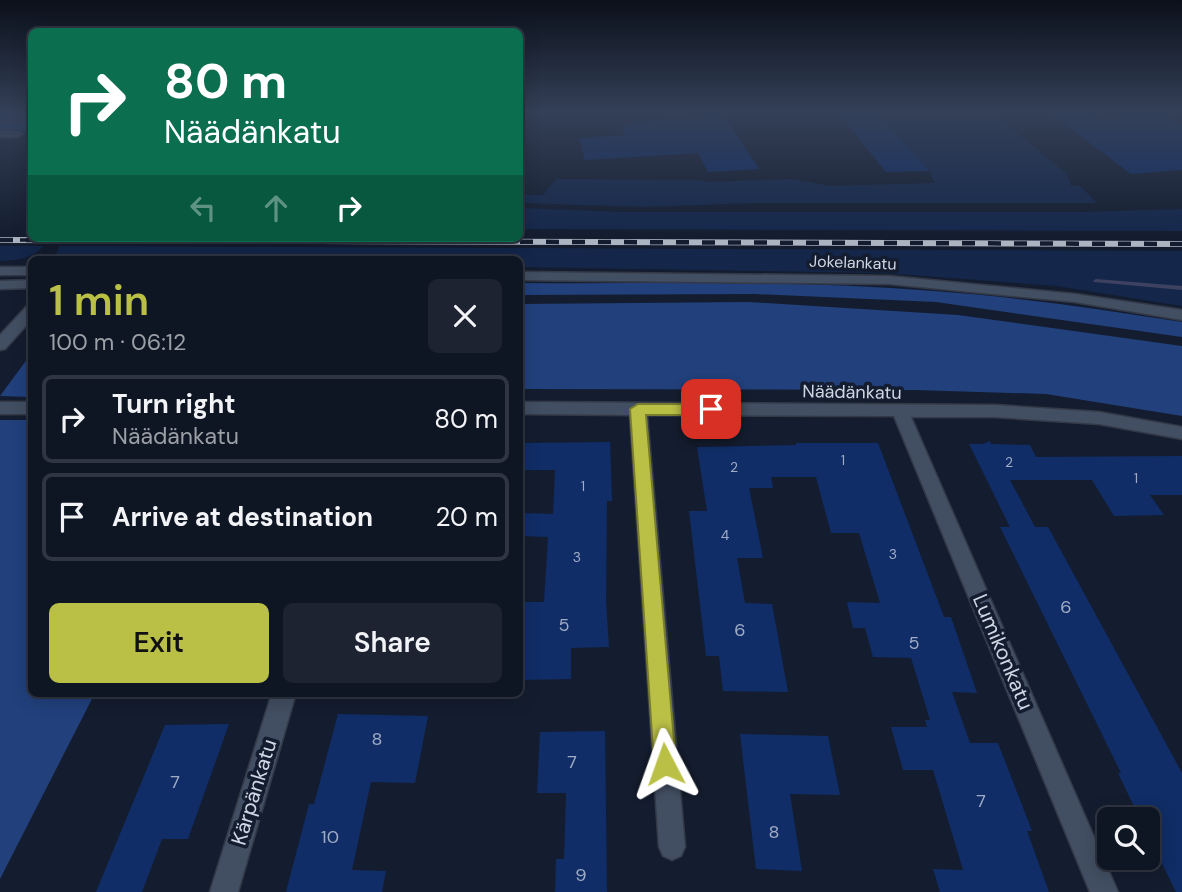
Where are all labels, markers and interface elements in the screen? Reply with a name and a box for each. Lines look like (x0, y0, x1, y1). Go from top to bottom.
text: 80 m (164, 49, 287, 113)
icon: right (49, 56, 140, 147)
text: Näädänkatu (164, 111, 341, 153)
icon: left (184, 189, 222, 227)
icon: ahead (257, 189, 295, 227)
icon: right (330, 189, 368, 227)
street label: Jokelankatu (809, 250, 897, 275)
text: 1 min (49, 273, 149, 328)
button: close (428, 279, 502, 353)
text: 100 m · 06:12 (49, 327, 186, 357)
pin (681, 379, 741, 439)
street label: Näädänkatu (802, 379, 902, 405)
text: Turn right (112, 387, 236, 421)
icon: arrive (692, 390, 730, 428)
icon: right (53, 400, 91, 438)
text: 80 m (434, 402, 498, 436)
text: Näädänkatu (112, 421, 239, 451)
house number: 1 (841, 451, 845, 469)
house number: 2 (1005, 453, 1013, 471)
house number: 2 (730, 458, 738, 476)
house number: 1 (1134, 469, 1138, 487)
house number: 1 (581, 477, 585, 495)
icon: arrive (53, 498, 91, 536)
text: Arrive at destination (112, 500, 373, 534)
text: 20 m (435, 500, 498, 534)
house number: 4 (721, 526, 730, 544)
house number: 3 (889, 545, 897, 563)
house number: 3 (573, 548, 581, 566)
street label: Lumikonkatu (966, 590, 1040, 714)
house number: 6 (1060, 595, 1072, 619)
button: Exit (49, 603, 269, 683)
button: Share (283, 603, 502, 683)
house number: 5 (559, 613, 569, 637)
house number: 6 (734, 618, 746, 642)
house number: 5 (909, 631, 919, 655)
house number: 8 (372, 727, 382, 751)
position arrow (628, 727, 702, 801)
street label: Kärpänkatu (225, 736, 283, 848)
house number: 7 (567, 750, 577, 774)
house number: 7 (170, 770, 180, 794)
house number: 7 (976, 789, 986, 813)
map controls (1097, 807, 1160, 870)
button: search (1097, 807, 1160, 870)
house number: 8 (769, 820, 779, 844)
house number: 10 (321, 825, 339, 849)
house number: 9 (575, 863, 587, 887)

